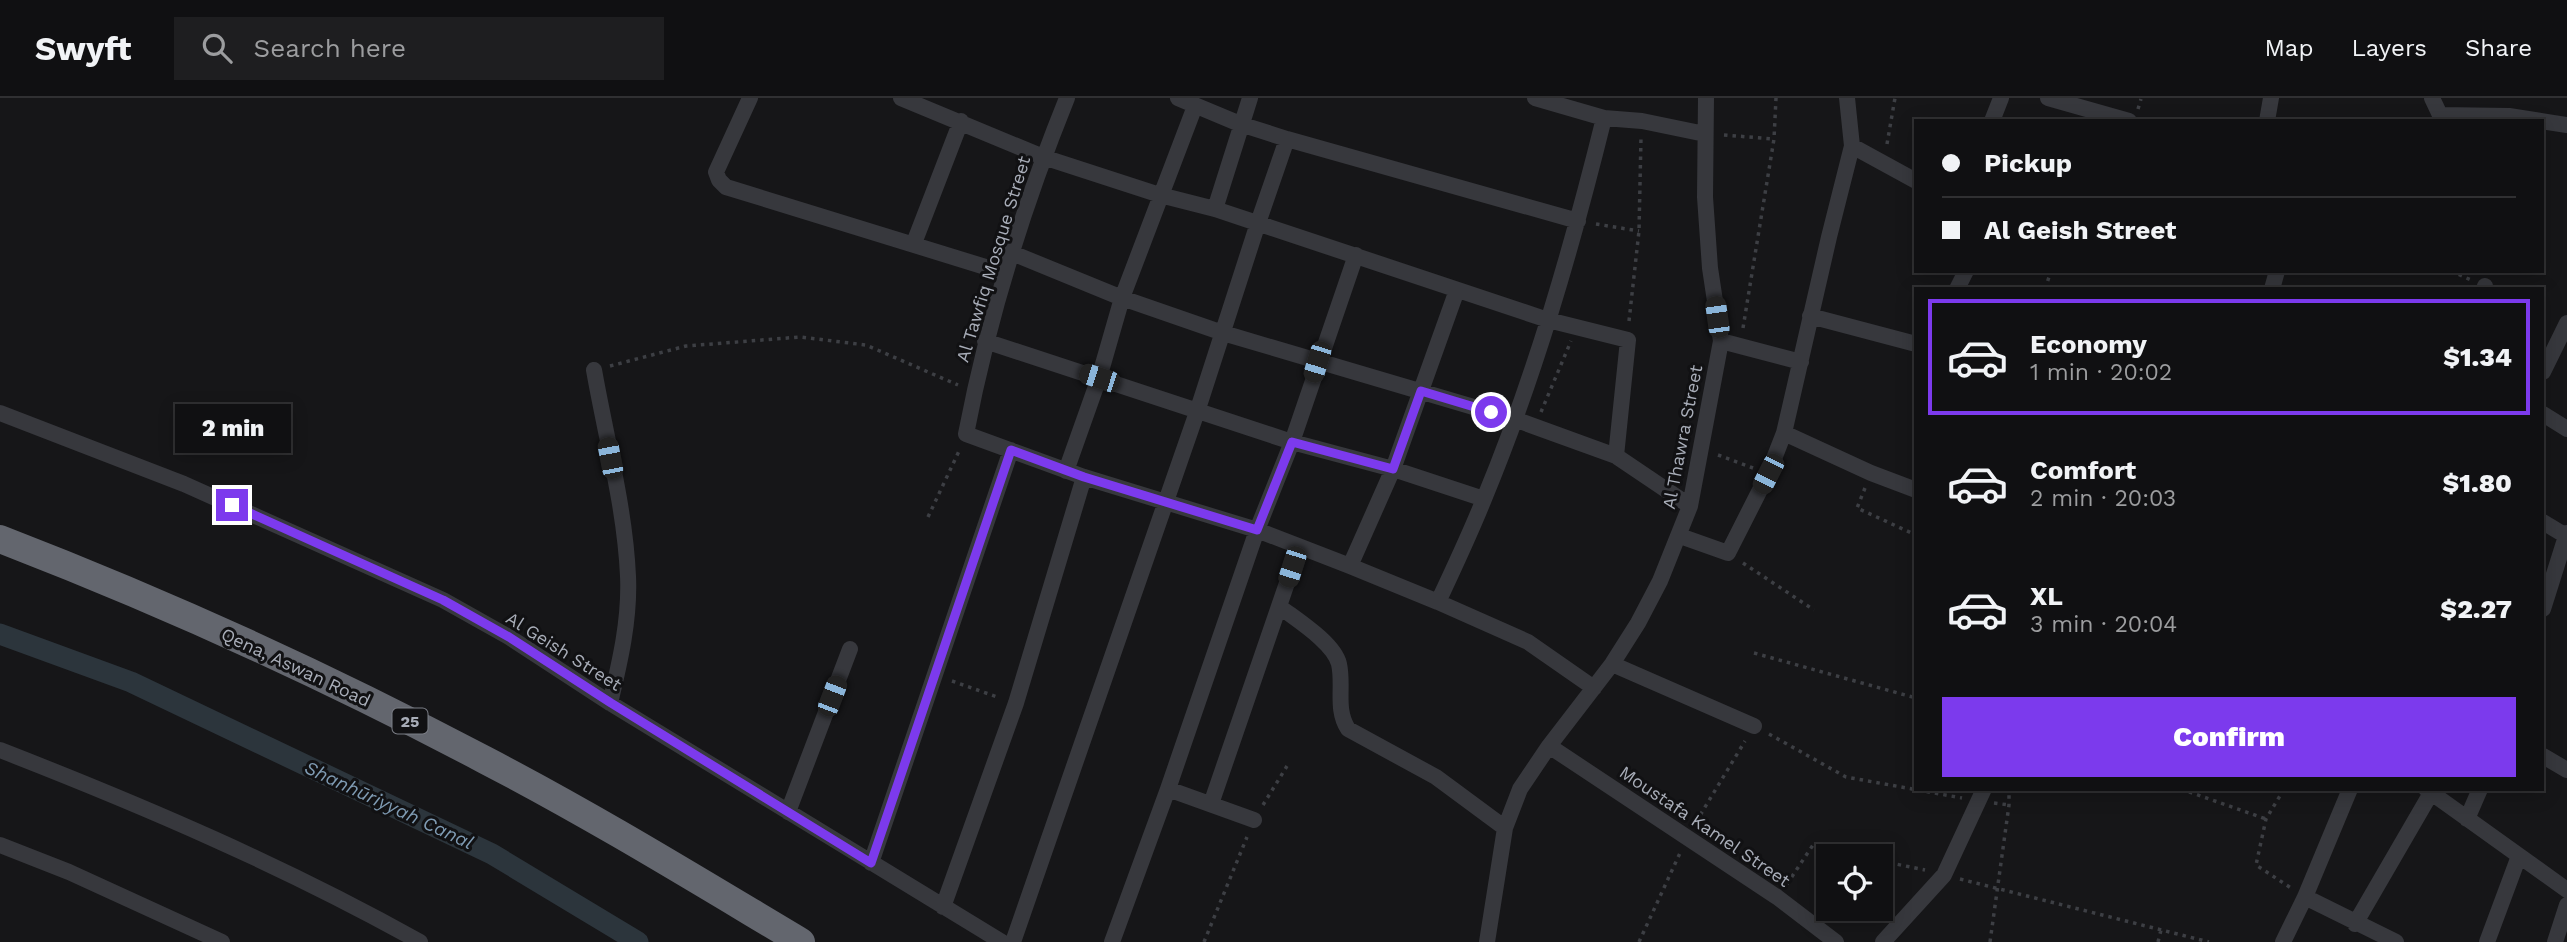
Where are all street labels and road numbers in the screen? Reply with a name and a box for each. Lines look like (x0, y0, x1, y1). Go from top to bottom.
street label: Al Tawfiq Mosque Street (952, 153, 1035, 365)
street label: Al Thawra Street (1658, 363, 1706, 511)
street label: Al Geish Street (502, 607, 626, 695)
street label: Qena, Aswan Road (218, 623, 374, 711)
road number: 25 (392, 708, 428, 734)
street label: Moustafa Kamel Street (1616, 761, 1795, 891)

